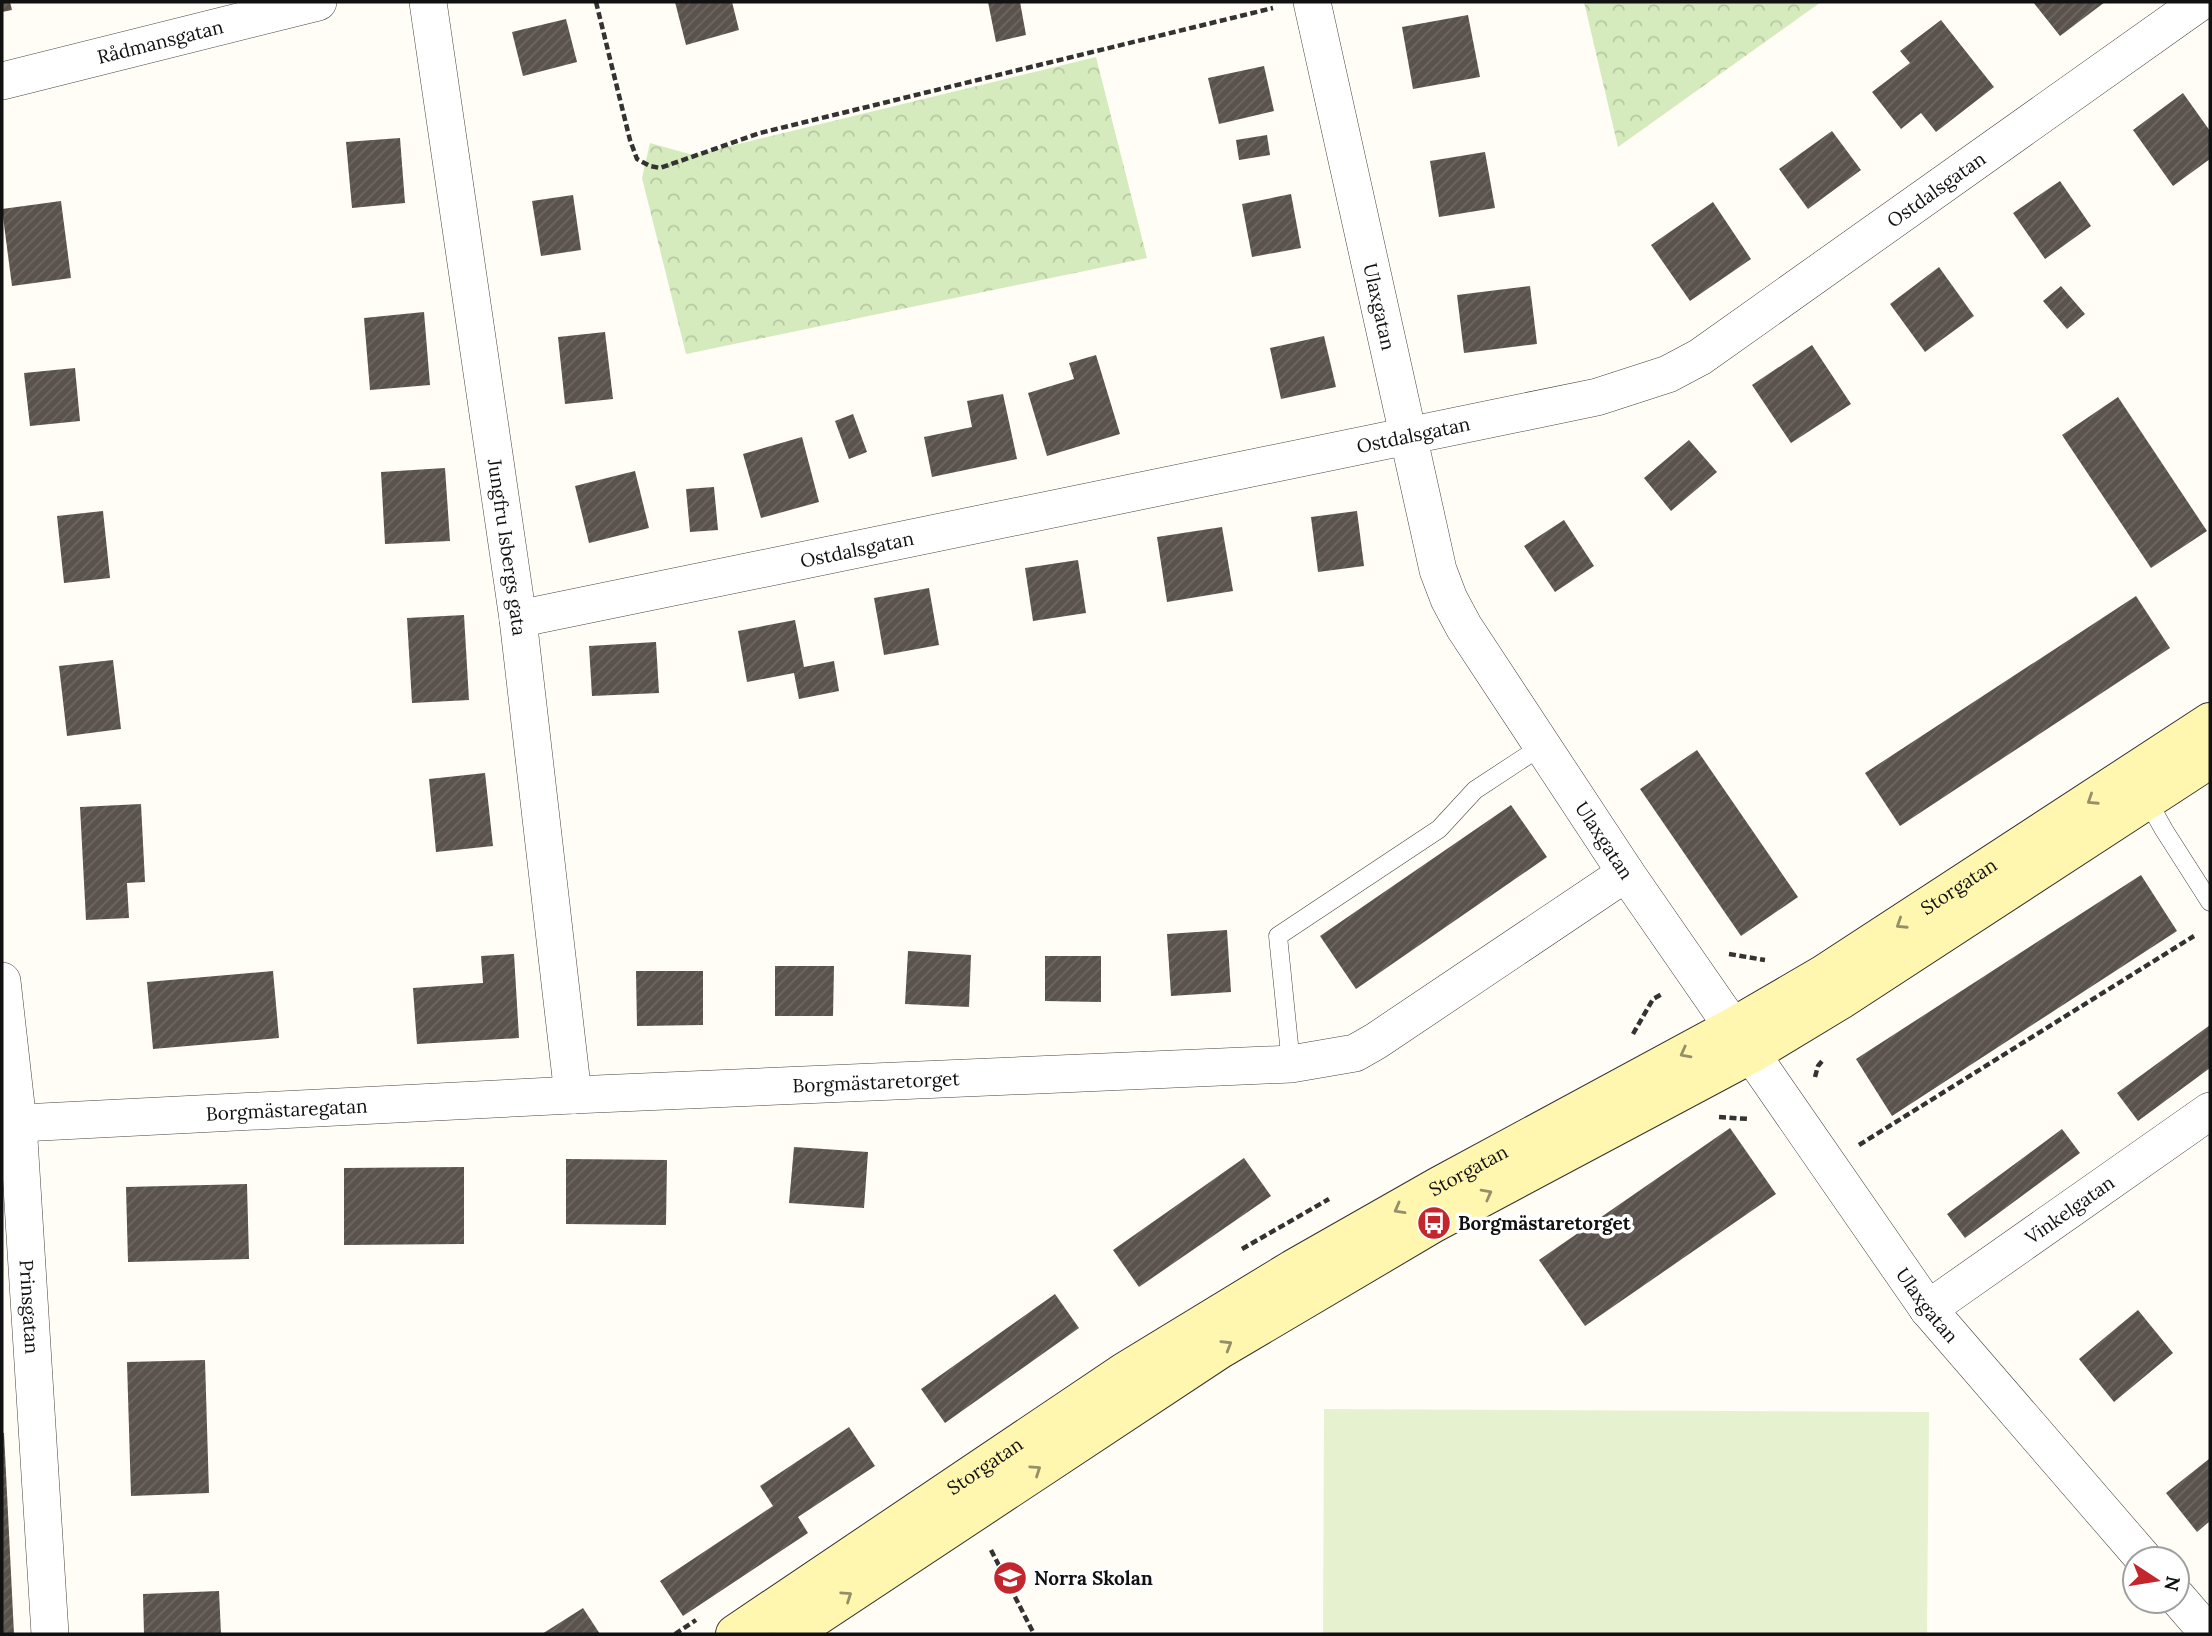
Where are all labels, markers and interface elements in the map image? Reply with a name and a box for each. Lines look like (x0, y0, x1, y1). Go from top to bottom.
street label: Rådmansgatan (95, 14, 226, 69)
street label: Ostdalsgatan (1882, 146, 1990, 233)
street label: Ulaxgatan (1358, 261, 1401, 352)
street label: Ostdalsgatan (1354, 411, 1472, 458)
street label: Jungfru Isbergs gata (483, 456, 532, 637)
street label: Ostdalsgatan (798, 526, 916, 573)
one-way arrow (2087, 792, 2100, 804)
street label: Ulaxgatan (1570, 797, 1639, 884)
street label: Storgatan (1916, 853, 2001, 920)
one-way arrow (1896, 916, 1909, 928)
one-way arrow (1680, 1045, 1692, 1058)
street label: Borgmästaretorget (792, 1066, 961, 1098)
street label: Borgmästaregatan (205, 1093, 368, 1126)
street label: Storgatan (1424, 1139, 1512, 1201)
street label: Vinkelgatan (2020, 1170, 2119, 1250)
one-way arrow (1480, 1189, 1492, 1202)
one-way arrow (1393, 1201, 1406, 1214)
bus stop icon: Borgmästaretorget (1415, 1204, 1453, 1242)
place label: Borgmästaretorget (1458, 1211, 1632, 1235)
street label: Prinsgatan (15, 1259, 44, 1355)
street label: Ulaxgatan (1891, 1263, 1964, 1348)
one-way arrow (1219, 1341, 1232, 1354)
street label: Storgatan (942, 1432, 1027, 1500)
one-way arrow (1028, 1465, 1041, 1478)
north arrow (2121, 1545, 2191, 1615)
school or university icon: Norra Skolan (991, 1559, 1029, 1597)
place label: Norra Skolan (1034, 1566, 1153, 1590)
text: N (2159, 1574, 2186, 1594)
one-way arrow (839, 1592, 852, 1604)

